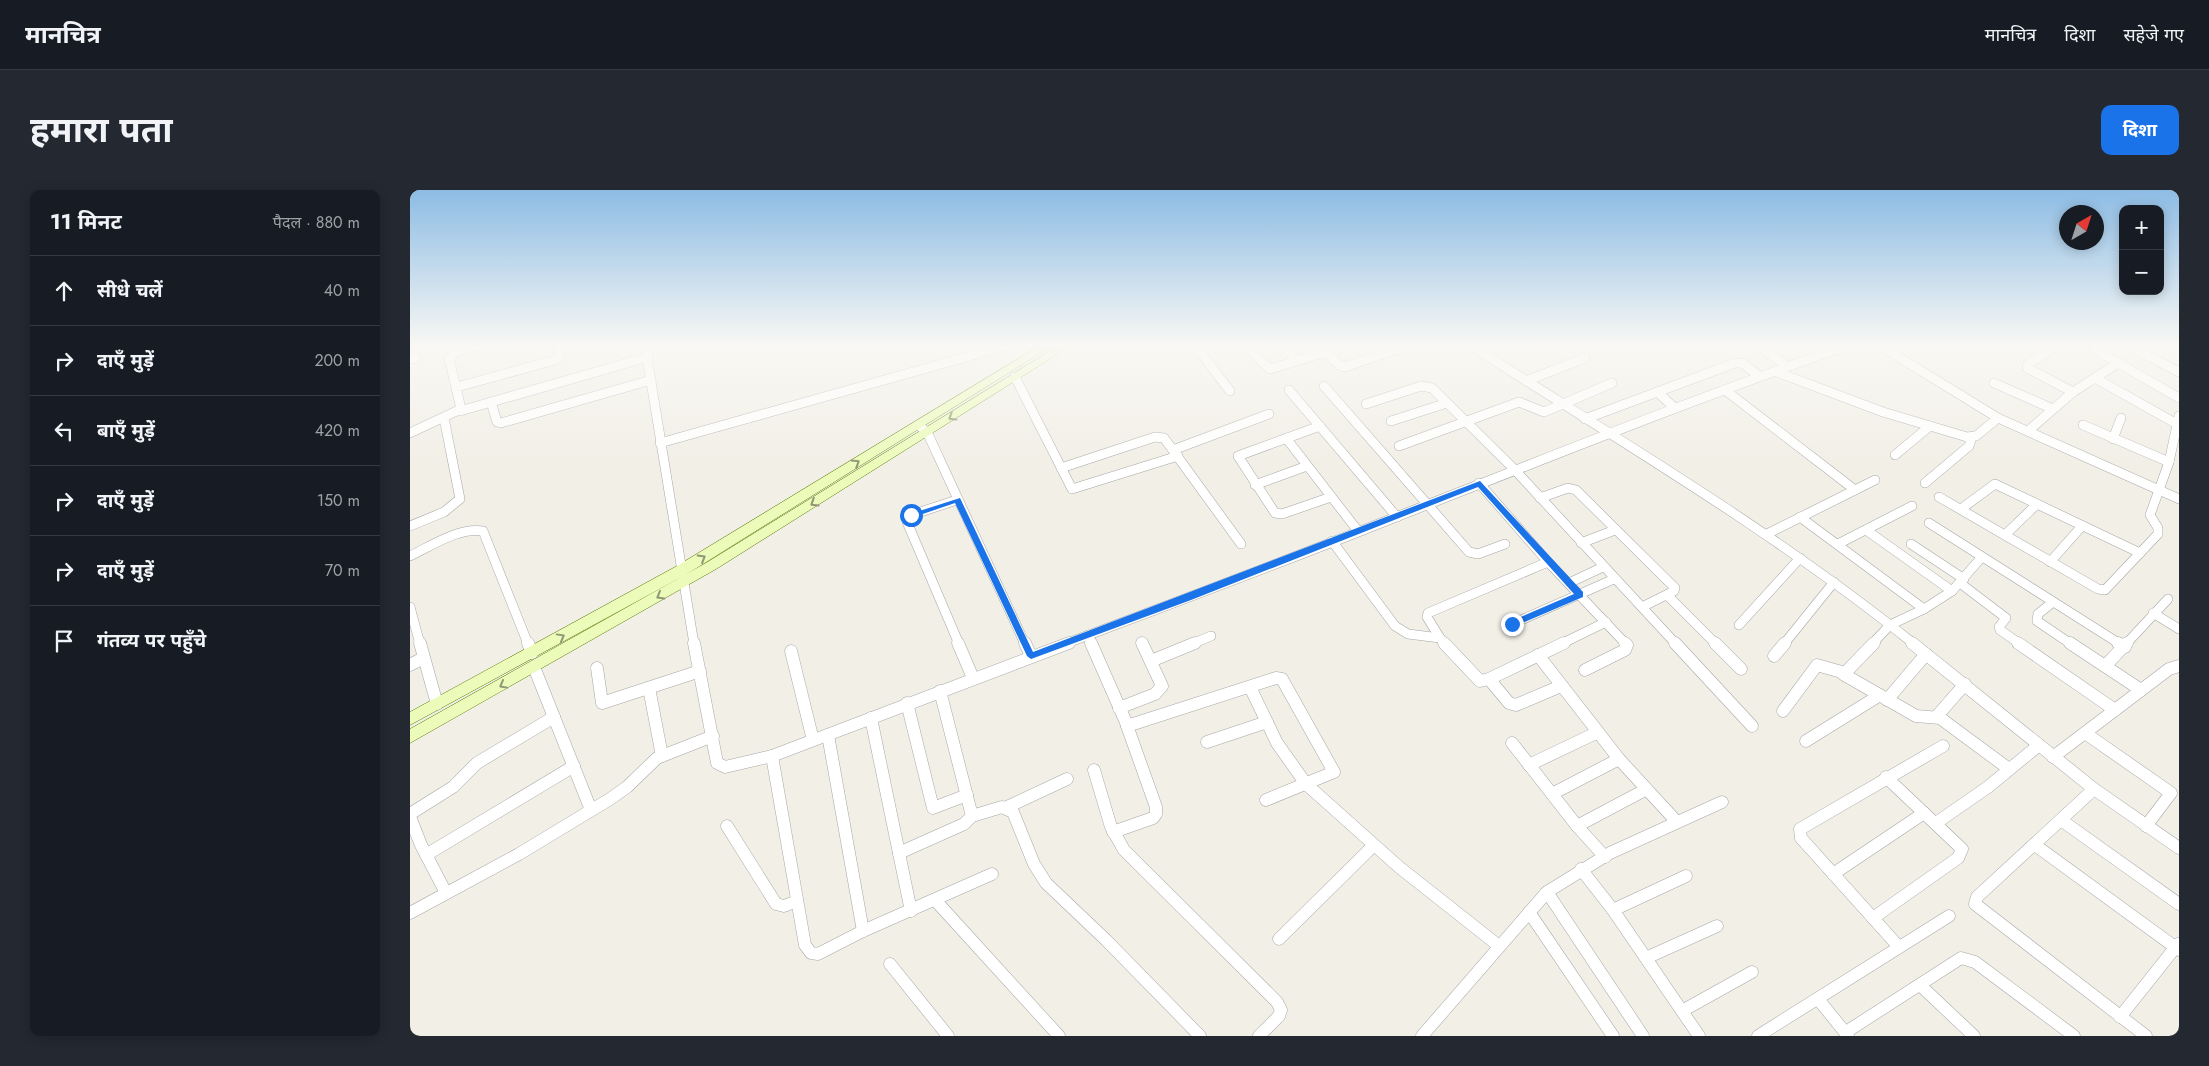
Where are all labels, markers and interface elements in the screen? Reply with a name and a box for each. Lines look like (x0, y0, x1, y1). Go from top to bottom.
text: मानचित्र (25, 17, 101, 52)
text: मानचित्र (1985, 22, 2036, 48)
text: दिशा (2064, 22, 2095, 48)
text: सहेजे गए (2123, 22, 2184, 48)
text: हमारा पता (30, 105, 173, 155)
button: दिशा (2101, 105, 2179, 155)
north arrow (2059, 205, 2104, 250)
map controls (2119, 205, 2164, 295)
button: + (2119, 205, 2164, 250)
text: 11 मिनट (50, 207, 122, 237)
text: पैदल · 880 m (273, 211, 360, 234)
button: − (2119, 250, 2164, 295)
icon: ahead (50, 277, 78, 305)
text: सीधे चलें (97, 277, 163, 304)
text: 40 m (324, 279, 360, 302)
icon: right (50, 347, 78, 375)
text: दाएँ मुड़ें (97, 347, 154, 374)
text: 200 m (314, 349, 360, 372)
one-way arrow (948, 411, 957, 420)
icon: left (50, 417, 78, 445)
text: बाएँ मुड़ें (97, 417, 155, 444)
text: 420 m (315, 419, 360, 442)
one-way arrow (850, 460, 859, 470)
icon: right (50, 487, 78, 515)
text: दाएँ मुड़ें (97, 487, 154, 514)
text: 150 m (317, 489, 360, 512)
one-way arrow (810, 496, 819, 506)
route start (900, 504, 923, 527)
one-way arrow (697, 554, 706, 564)
icon: right (50, 557, 78, 585)
text: दाएँ मुड़ें (97, 557, 154, 584)
text: 70 m (325, 559, 360, 582)
one-way arrow (656, 589, 665, 599)
route end (1501, 613, 1524, 636)
icon: arrive (50, 627, 78, 655)
text: गंतव्य पर पहुँचे (97, 627, 206, 654)
one-way arrow (555, 634, 564, 644)
one-way arrow (500, 678, 509, 688)

